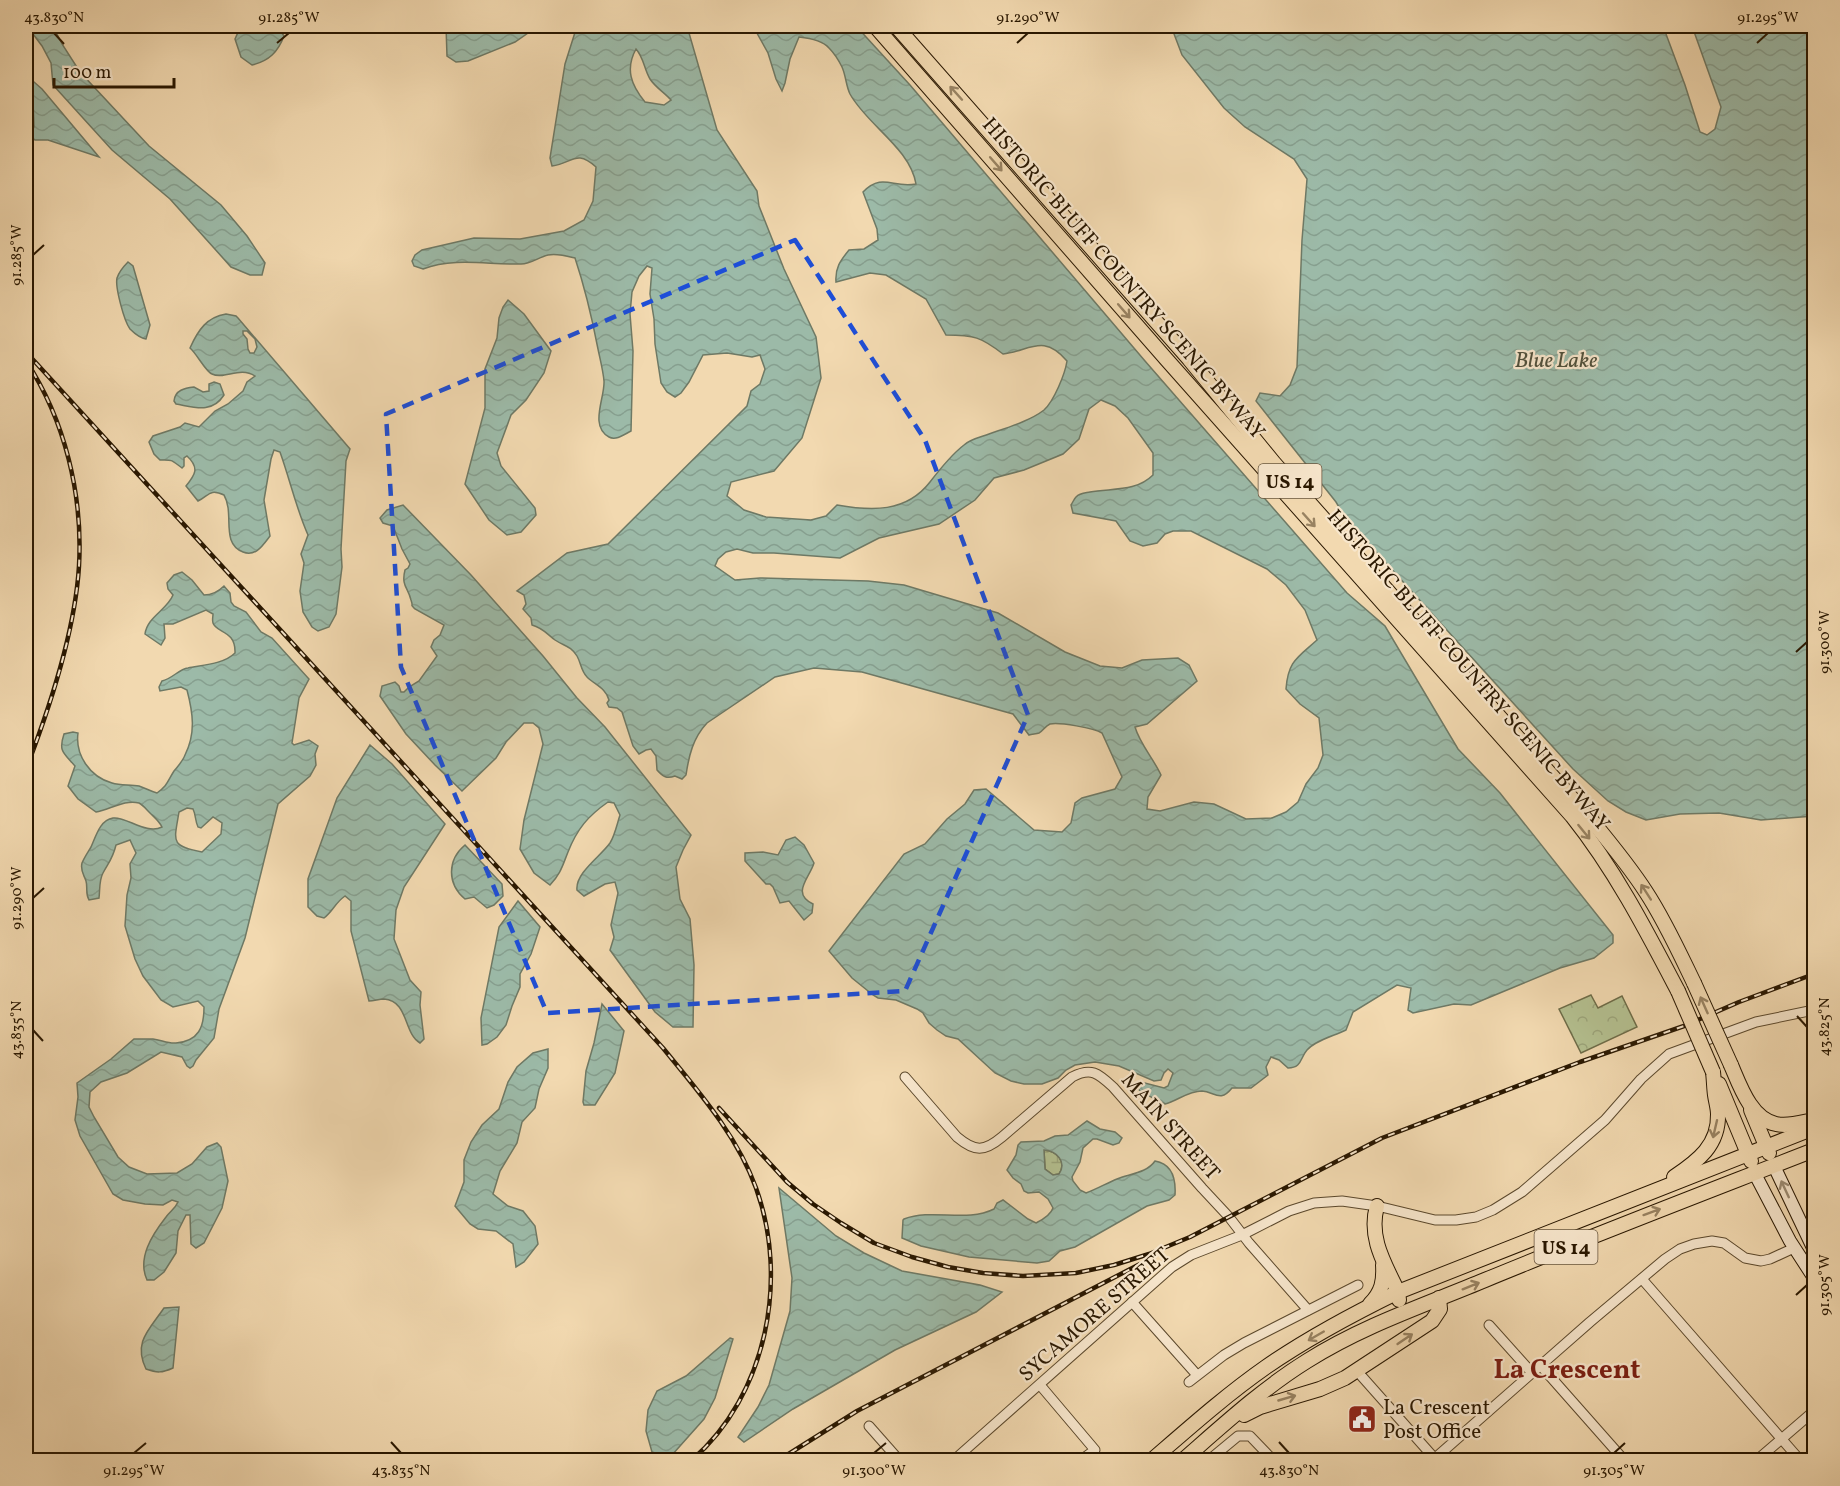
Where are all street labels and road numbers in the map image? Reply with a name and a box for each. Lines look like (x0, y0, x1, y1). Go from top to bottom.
street label: HISTORIC BLUFF COUNTRY SCENIC BYWAY (975, 112, 1271, 446)
road number: US 14 (1258, 464, 1322, 498)
street label: HISTORIC BLUFF COUNTRY SCENIC BYWAY (1320, 504, 1616, 838)
street label: MAIN STREET (1114, 1067, 1226, 1187)
road number: US 14 (1534, 1230, 1598, 1264)
street label: SYCAMORE STREET (1013, 1241, 1177, 1389)

